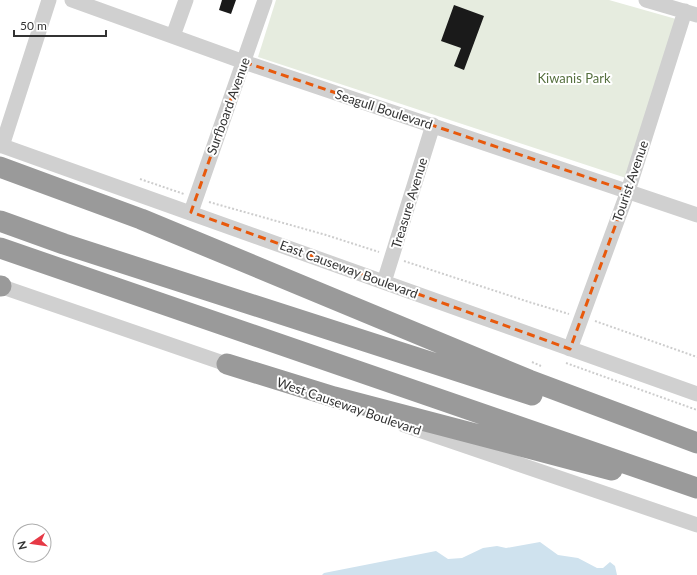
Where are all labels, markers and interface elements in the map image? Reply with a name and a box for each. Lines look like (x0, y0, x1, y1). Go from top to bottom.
scale bar (14, 12, 106, 38)
text: 50 m (20, 18, 47, 33)
street label: Surfboard Avenue (203, 55, 253, 157)
park label: Kiwanis Park (537, 70, 611, 86)
street label: Seagull Boulevard (333, 86, 435, 132)
street label: Tourist Avenue (609, 138, 651, 224)
street label: Treasure Avenue (388, 156, 430, 250)
street label: East Causeway Boulevard (278, 237, 420, 301)
street label: West Causeway Boulevard (275, 374, 423, 438)
north arrow (12, 523, 52, 563)
text: N (14, 540, 29, 551)

